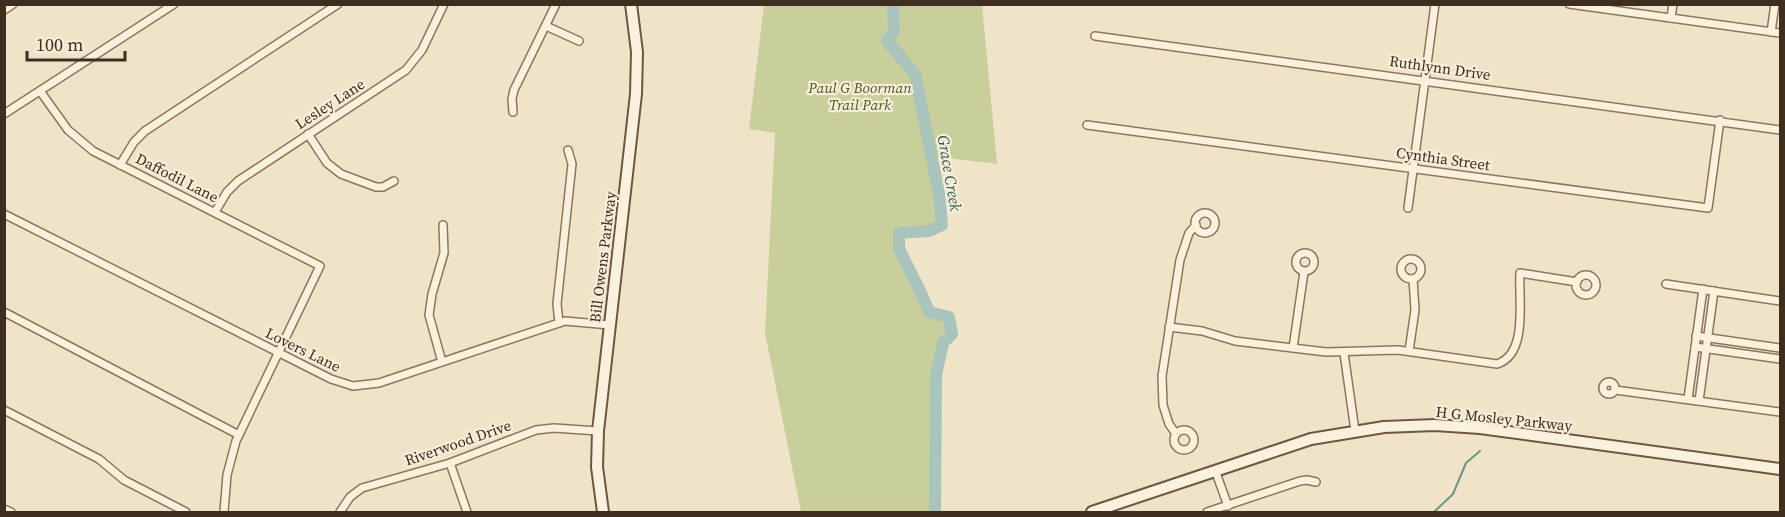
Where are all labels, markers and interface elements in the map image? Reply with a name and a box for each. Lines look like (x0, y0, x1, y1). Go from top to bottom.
scale bar (27, 24, 124, 62)
text: 100 m (36, 32, 83, 57)
street label: Ruthlynn Drive (1388, 50, 1492, 85)
street label: Lesley Lane (291, 73, 369, 134)
park label: Paul G Boorman Trail Park (807, 77, 912, 115)
water label: Grace Creek (932, 133, 968, 213)
street label: Cynthia Street (1395, 142, 1491, 175)
street label: Daffodil Lane (132, 148, 223, 208)
street label: Bill Owens Parkway (584, 190, 621, 324)
street label: Lovers Lane (262, 322, 345, 377)
street label: H G Mosley Parkway (1435, 401, 1574, 436)
street label: Riverwood Drive (402, 414, 514, 471)

